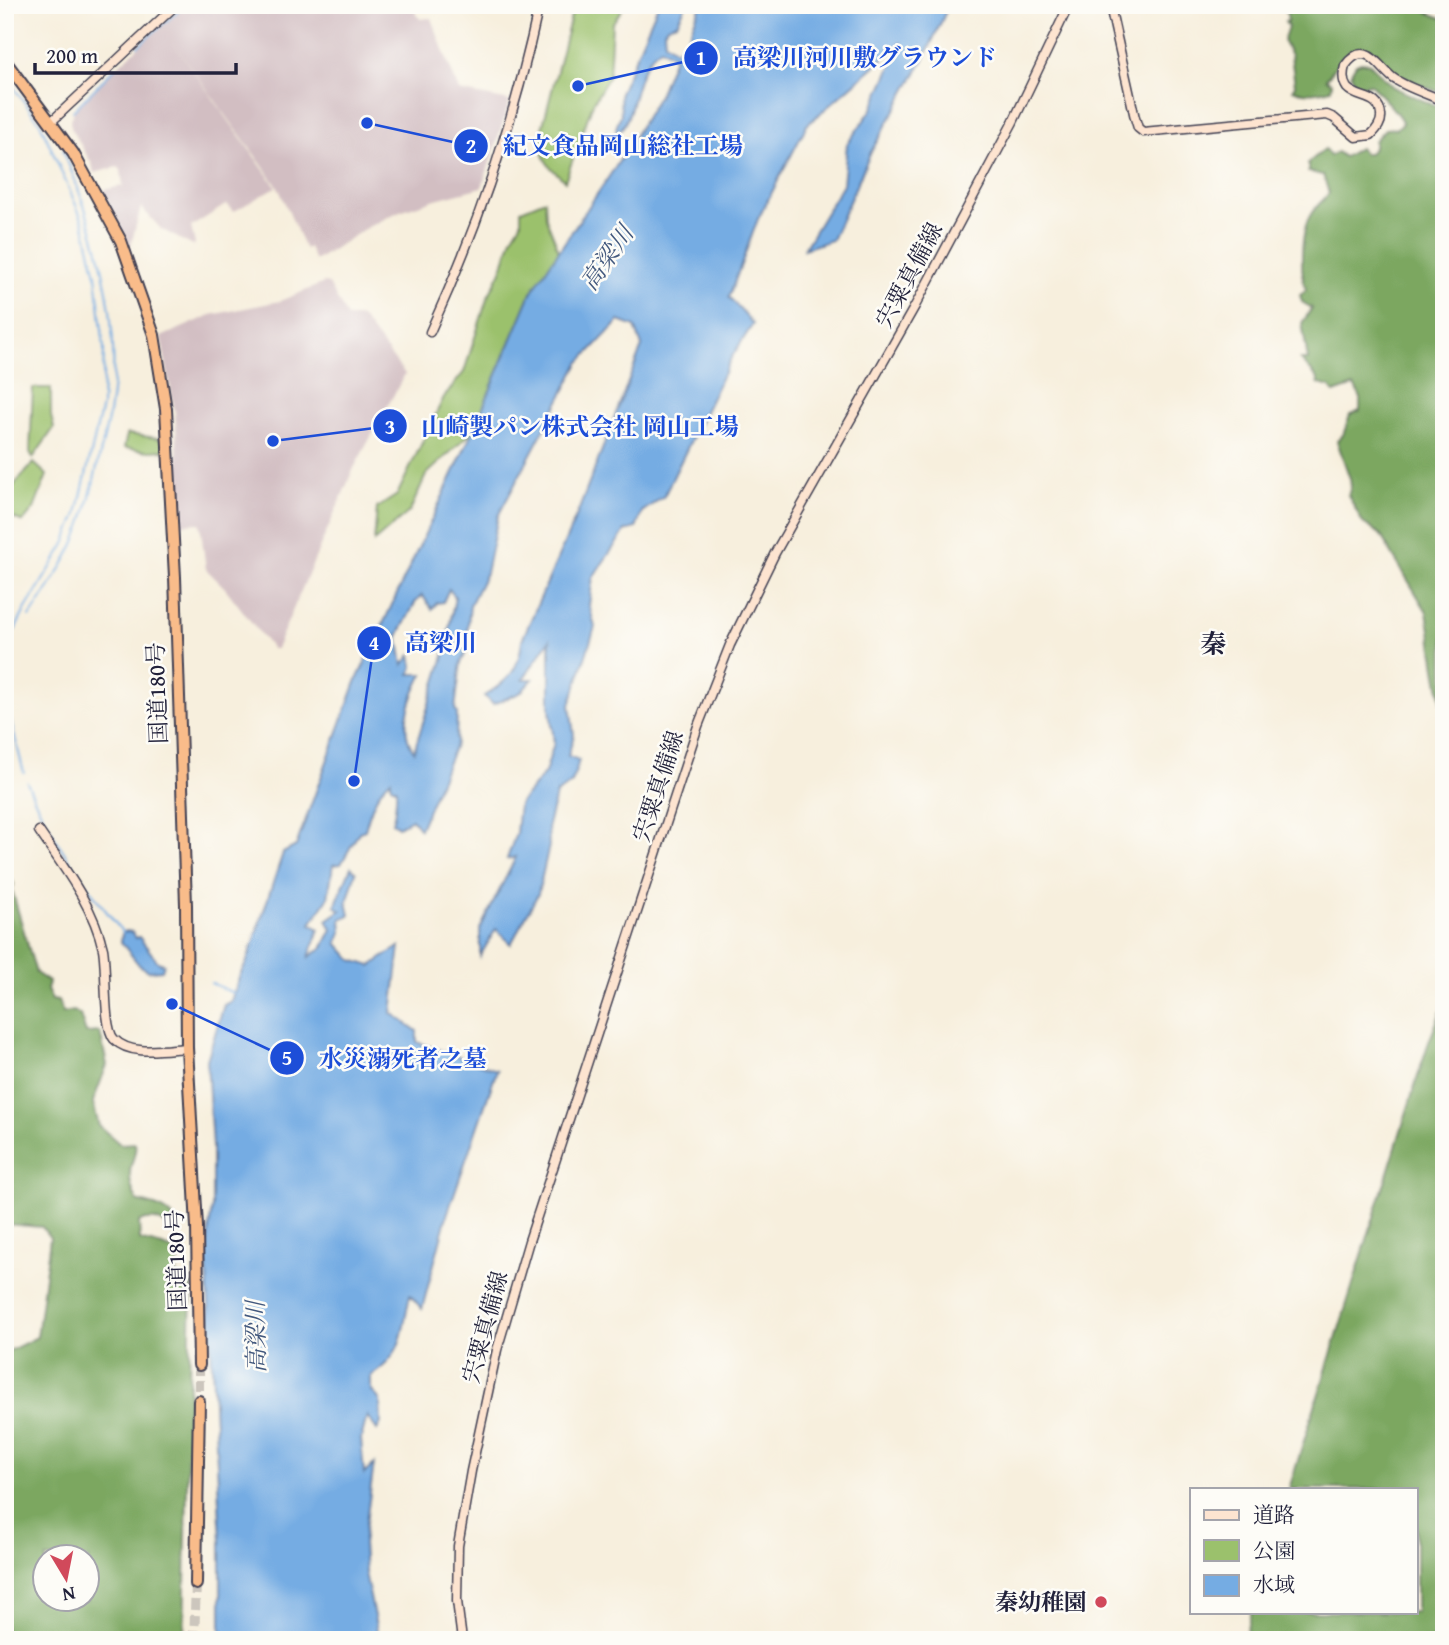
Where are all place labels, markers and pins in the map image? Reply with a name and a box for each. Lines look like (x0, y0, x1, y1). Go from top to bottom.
callout: 高梁川河川敷グラウンド (684, 35, 1011, 80)
callout: 紀文食品岡山総社工場 (454, 123, 757, 168)
callout: 山崎製パン株式会社 岡山工場 (373, 404, 753, 449)
callout: 高梁川 (356, 620, 491, 665)
callout: 水災溺死者之墓 (270, 1036, 501, 1081)
place label: 秦幼稚園 (995, 1585, 1087, 1618)
marker: 秦幼稚園 (1093, 1594, 1109, 1610)

